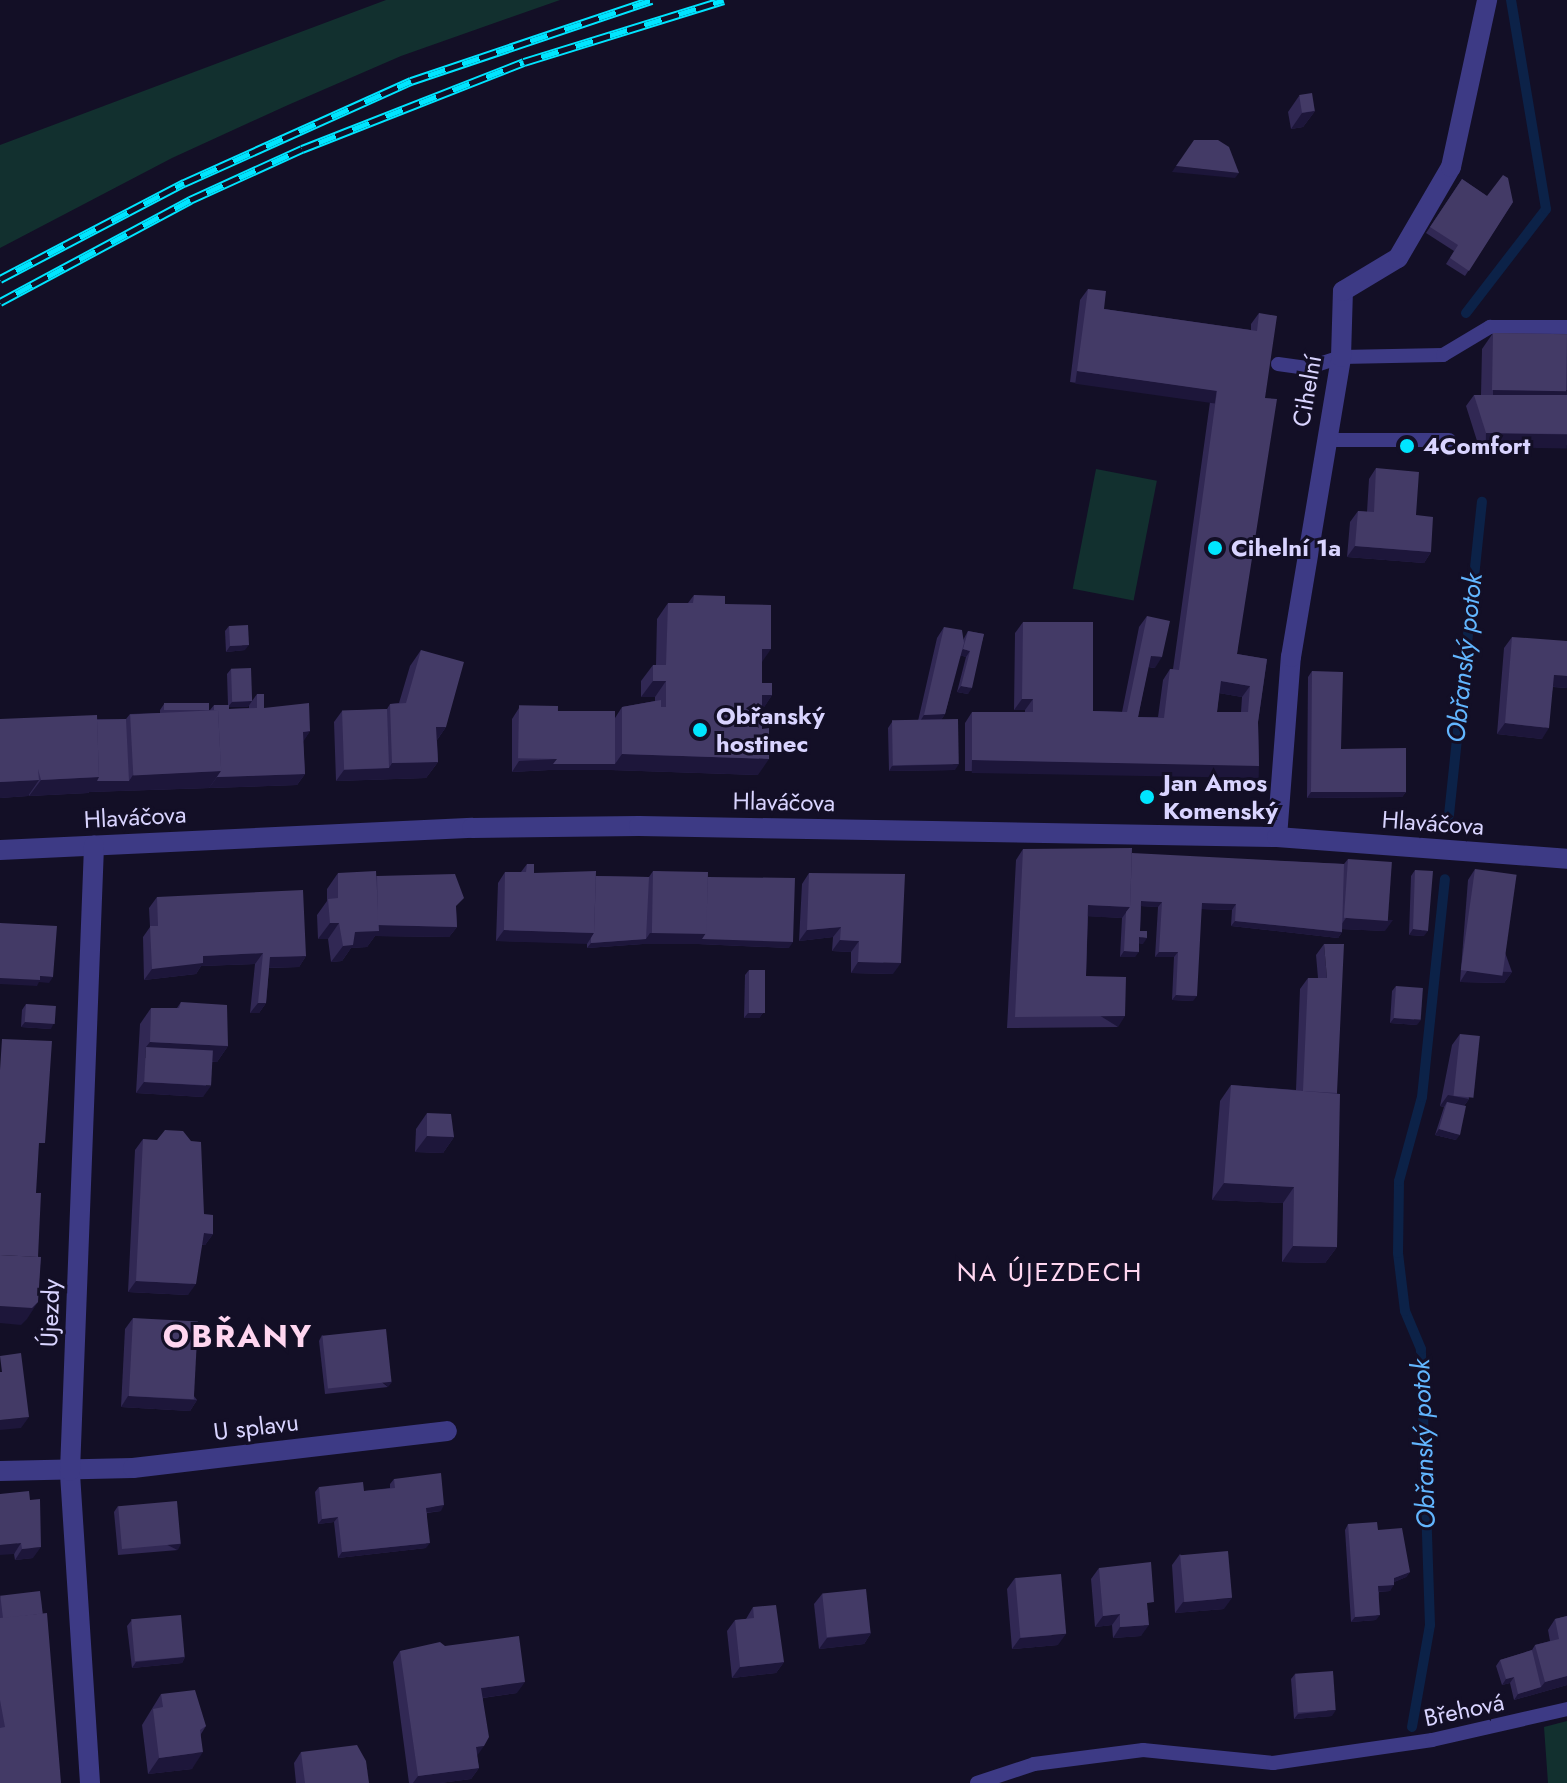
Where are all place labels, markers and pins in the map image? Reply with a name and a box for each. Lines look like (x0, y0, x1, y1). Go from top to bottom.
place label: 4Comfort (1423, 432, 1530, 460)
marker: 4Comfort (1398, 437, 1416, 455)
place label: Cihelní 1a (1231, 534, 1341, 562)
marker: Cihelní 1a (1206, 539, 1224, 557)
place label: Obřanský hostinec (716, 702, 825, 758)
marker: Obřanský hostinec (691, 721, 709, 739)
place label: Jan Amos Komenský (1163, 769, 1278, 825)
marker: Jan Amos Komenský (1138, 788, 1156, 806)

